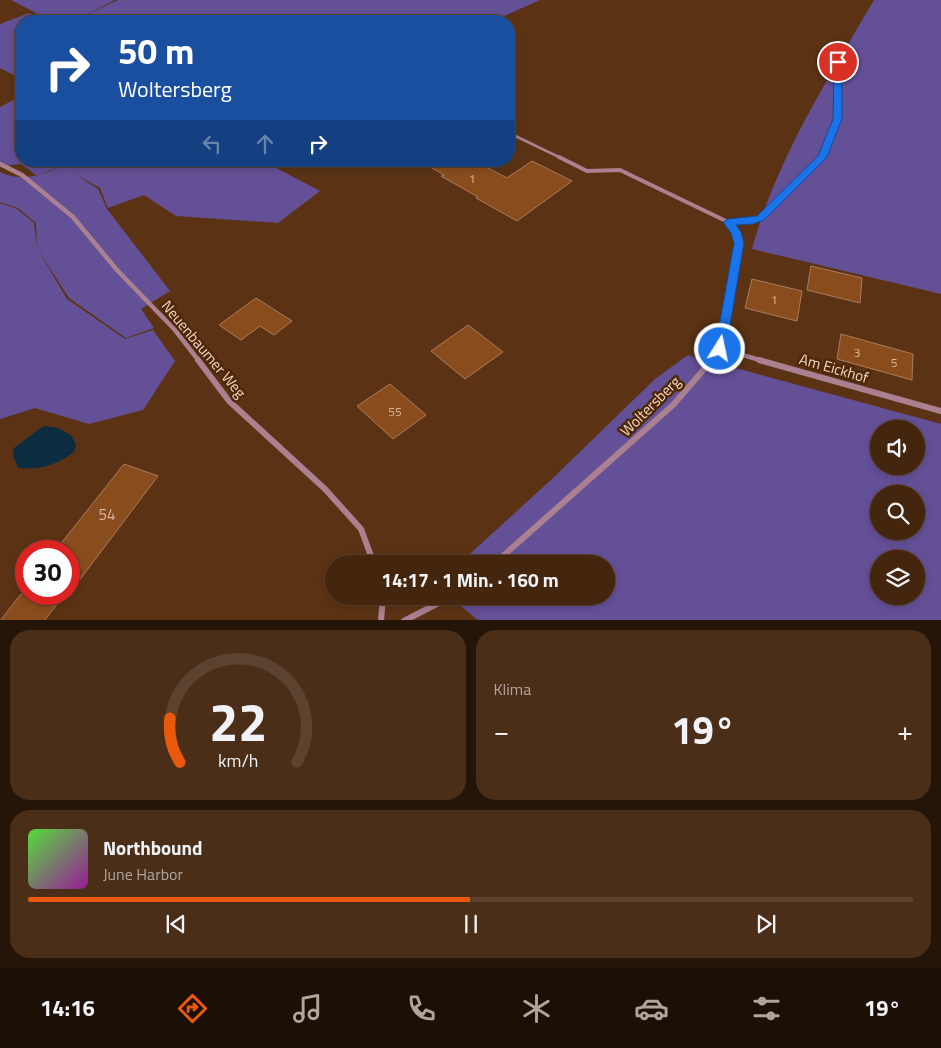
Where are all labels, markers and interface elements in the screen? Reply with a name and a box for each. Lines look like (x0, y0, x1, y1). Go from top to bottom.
text: 50 m (118, 24, 194, 78)
icon: right (35, 35, 100, 100)
pin (817, 41, 859, 83)
icon: arrive (824, 48, 852, 76)
text: Woltersberg (118, 72, 232, 106)
icon: left (198, 130, 226, 158)
icon: ahead (251, 130, 279, 158)
icon: right (304, 130, 332, 158)
house number: 1 (469, 169, 475, 188)
house number: 1 (771, 290, 777, 309)
street label: Neuenbaumer Weg (156, 295, 252, 403)
position arrow (693, 322, 745, 374)
house number: 3 (854, 343, 860, 362)
street label: Am Eickhof (797, 347, 871, 389)
house number: 5 (891, 353, 898, 372)
street label: Woltersberg (614, 370, 686, 442)
house number: 55 (388, 402, 402, 421)
map controls (870, 420, 925, 605)
button: sound (870, 420, 925, 475)
button: search (870, 485, 925, 540)
house number: 54 (99, 503, 115, 526)
speed limit sign: 30 (15, 540, 80, 605)
button: layers (870, 550, 925, 605)
text: 14:17 · 1 Min. · 160 m (381, 565, 559, 594)
text: Klima (494, 677, 531, 701)
text: 22 (209, 682, 267, 761)
text: 19° (671, 701, 735, 759)
text: − (494, 709, 509, 752)
text: + (897, 709, 913, 752)
text: km/h (218, 747, 258, 774)
text: Northbound (103, 833, 203, 862)
text: June Harbor (103, 862, 183, 886)
icon: previous (162, 910, 190, 938)
icon: pause (457, 910, 485, 938)
icon: next (752, 910, 780, 938)
text: 14:16 (40, 991, 95, 1025)
icon: directions (175, 991, 210, 1026)
icon: music (290, 991, 325, 1026)
icon: phone (404, 991, 439, 1026)
icon: climate (519, 991, 554, 1026)
icon: car (634, 991, 669, 1026)
icon: filters (749, 991, 784, 1026)
text: 19° (864, 991, 901, 1025)

